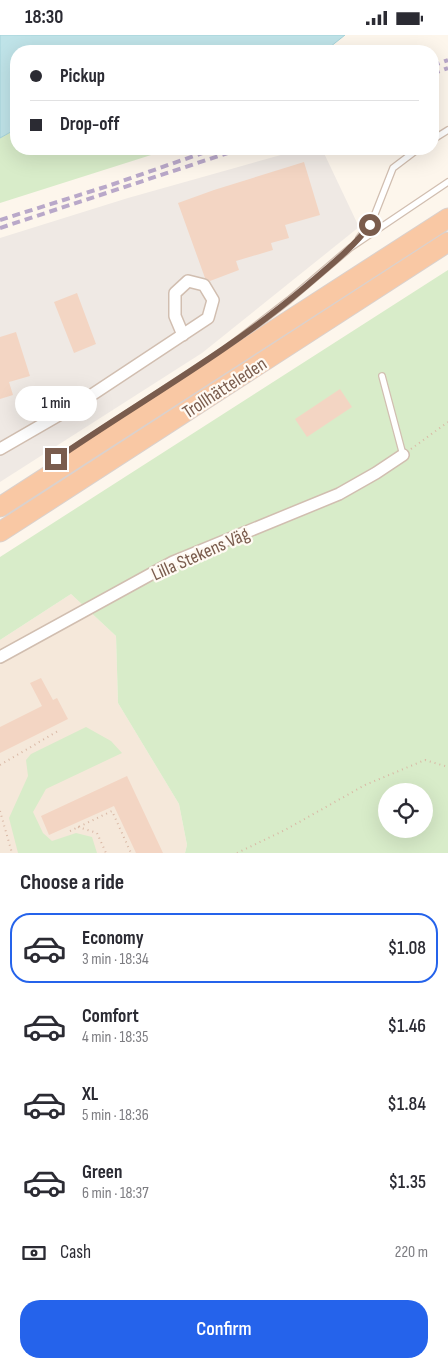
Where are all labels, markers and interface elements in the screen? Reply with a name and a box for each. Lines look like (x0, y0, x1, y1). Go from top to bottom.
text: 18:30 (25, 6, 63, 29)
text: Pickup (60, 65, 105, 88)
text: Drop-off (60, 113, 120, 136)
route start (359, 214, 381, 236)
street label: Trollhätteleden (178, 353, 271, 424)
callout: 1 min (15, 387, 97, 421)
text: 1 min (41, 394, 71, 413)
route end (45, 448, 67, 470)
street label: Lilla Stekens Väg (148, 522, 254, 586)
map controls (378, 783, 433, 838)
button: locate (378, 783, 433, 838)
text: Choose a ride (20, 869, 124, 896)
icon: car (22, 926, 67, 971)
text: Economy (82, 927, 144, 950)
text: $1.08 (388, 937, 426, 960)
text: 3 min · 18:34 (82, 950, 149, 969)
icon: car (22, 1004, 67, 1049)
text: Comfort (82, 1005, 139, 1028)
text: $1.46 (388, 1015, 426, 1038)
text: 4 min · 18:35 (82, 1028, 148, 1047)
icon: car (22, 1082, 67, 1127)
text: XL (82, 1083, 98, 1106)
text: $1.84 (387, 1093, 426, 1116)
text: 5 min · 18:36 (82, 1106, 149, 1125)
icon: car (22, 1160, 67, 1205)
text: Green (82, 1161, 122, 1184)
text: $1.35 (388, 1171, 426, 1194)
text: 6 min · 18:37 (82, 1184, 149, 1203)
icon: cash (20, 1239, 48, 1267)
text: Cash (60, 1241, 91, 1264)
text: 220 m (395, 1243, 428, 1262)
button: Confirm (20, 1300, 428, 1358)

